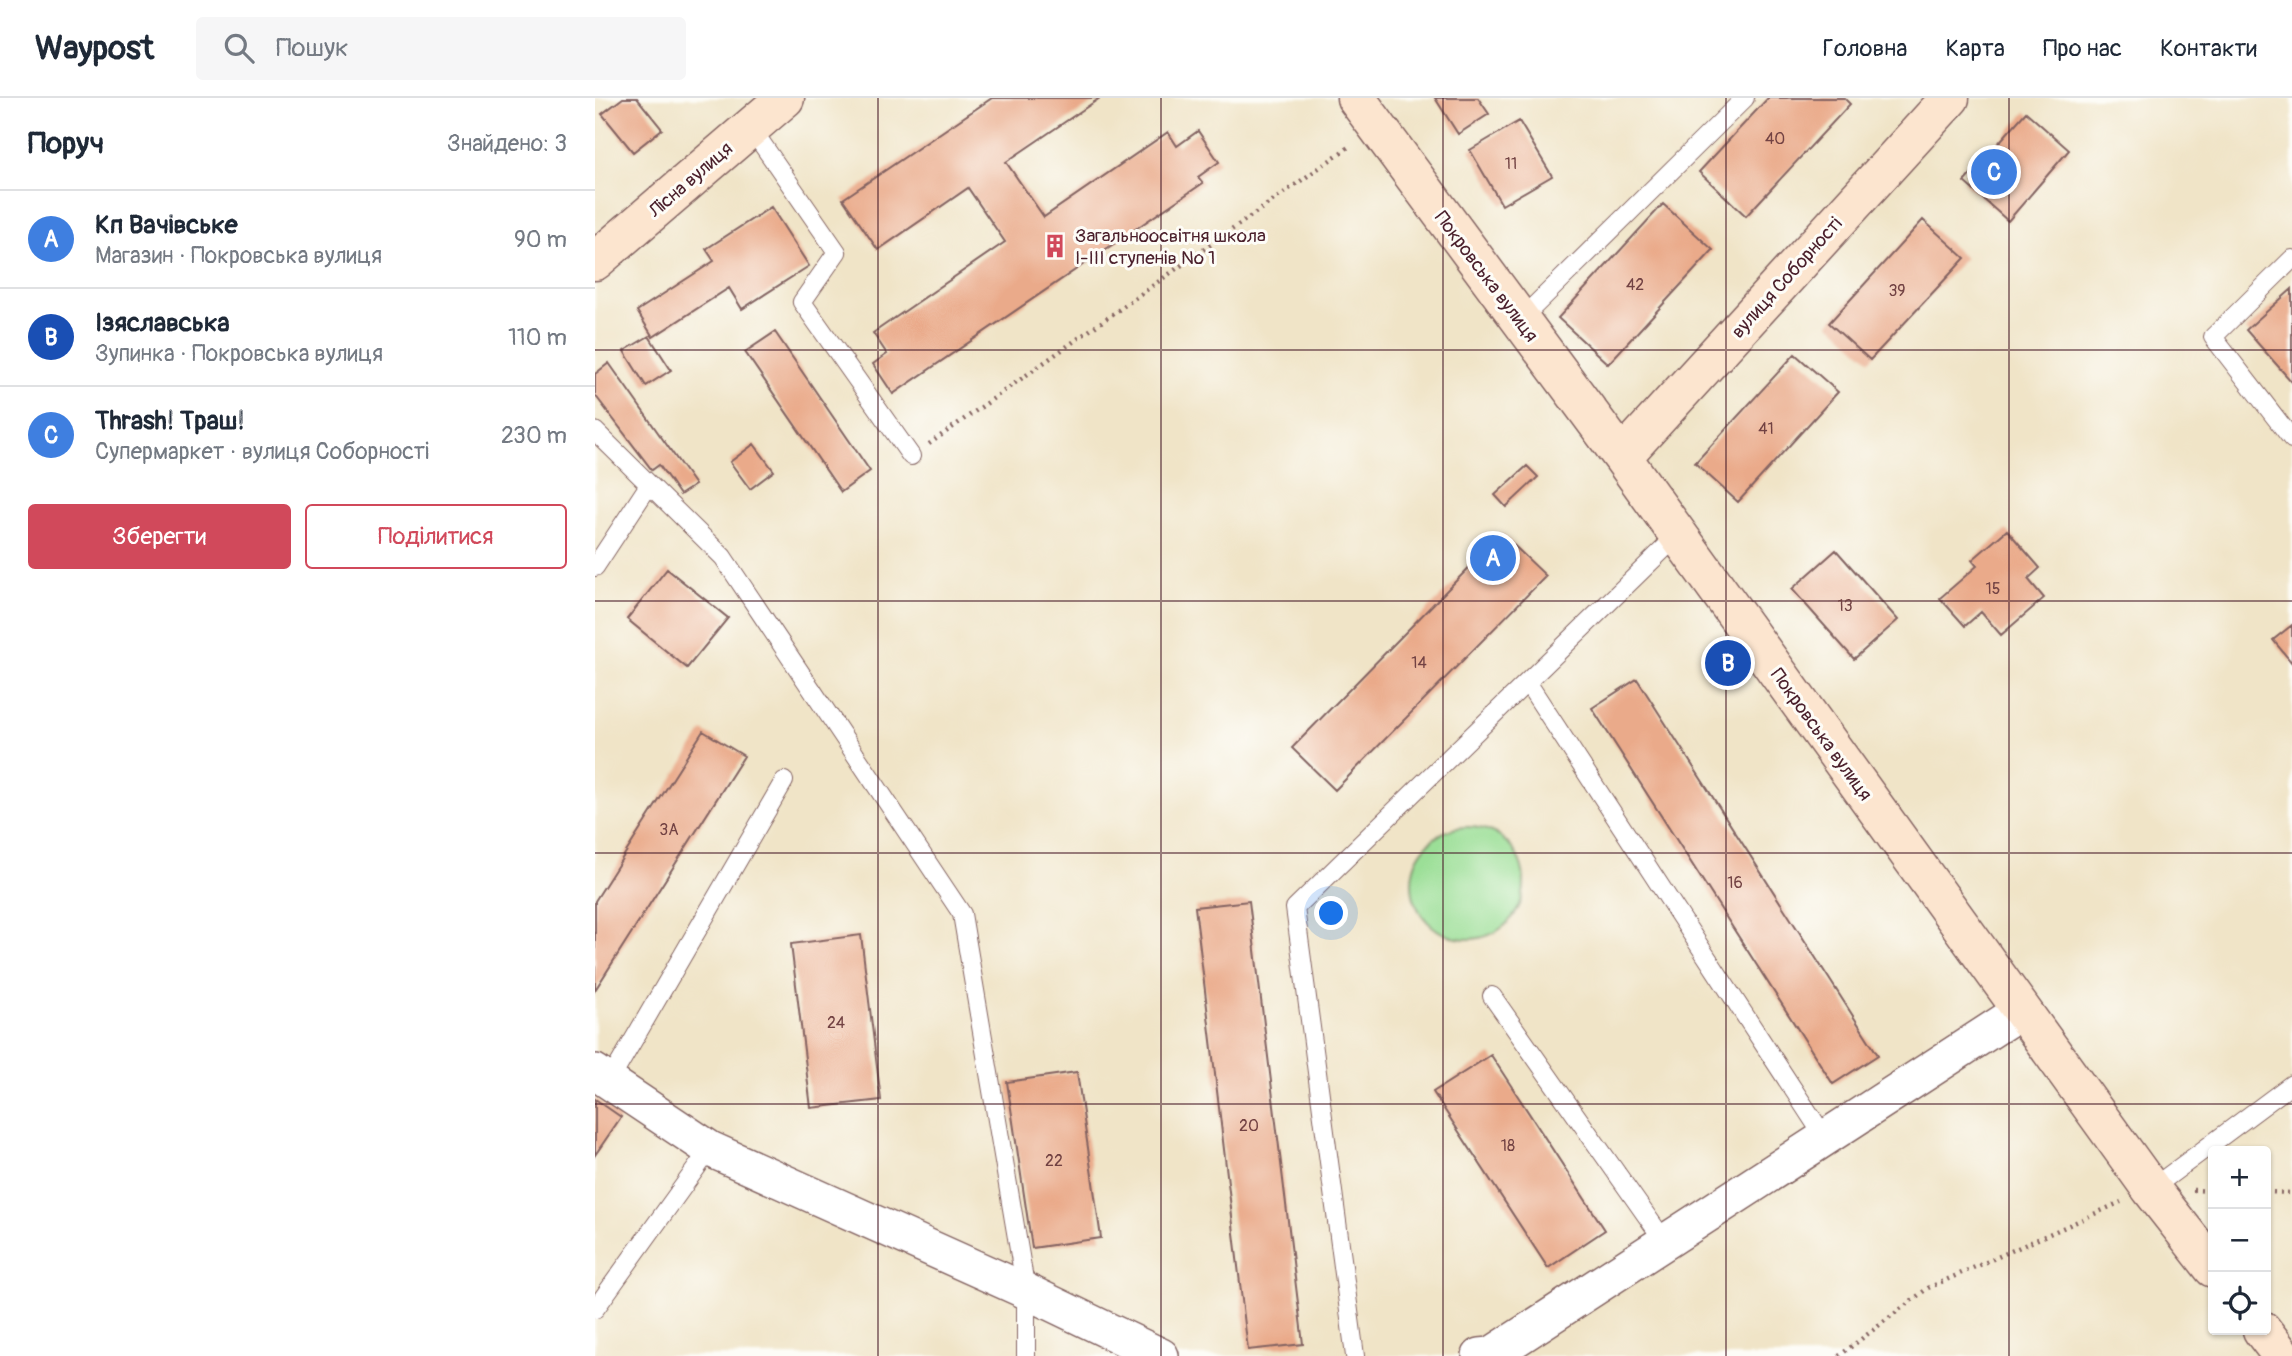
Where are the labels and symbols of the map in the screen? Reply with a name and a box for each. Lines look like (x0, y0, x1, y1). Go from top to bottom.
house number: 40 (1765, 129, 1785, 149)
street label: Лісна вулиця (643, 137, 738, 223)
pin: C (1971, 146, 2017, 198)
house number: 11 (1505, 154, 1517, 174)
street label: Покровська вулиця (1429, 206, 1543, 347)
street label: вулиця Соборності (1726, 212, 1847, 343)
place label: Загальноосвітня школа І-ІІІ ступенів № 1 (1075, 224, 1266, 270)
building icon: Загальноосвітня школа І-ІІІ ступенів № 1 (1041, 232, 1069, 260)
house number: 42 (1626, 275, 1644, 295)
house number: 39 (1888, 281, 1906, 301)
house number: 41 (1758, 419, 1774, 439)
pin: A (1470, 532, 1516, 584)
house number: 15 (1986, 579, 2000, 599)
house number: 13 (1837, 596, 1853, 616)
pin: B (1705, 637, 1751, 689)
house number: 14 (1411, 653, 1427, 673)
street label: Покровська вулиця (1765, 664, 1877, 806)
house number: 3А (659, 820, 679, 840)
house number: 16 (1727, 873, 1743, 893)
your location (1314, 896, 1348, 930)
house number: 24 (827, 1013, 845, 1033)
house number: 20 (1239, 1116, 1259, 1136)
house number: 18 (1501, 1136, 1515, 1156)
house number: 22 (1045, 1151, 1063, 1171)

